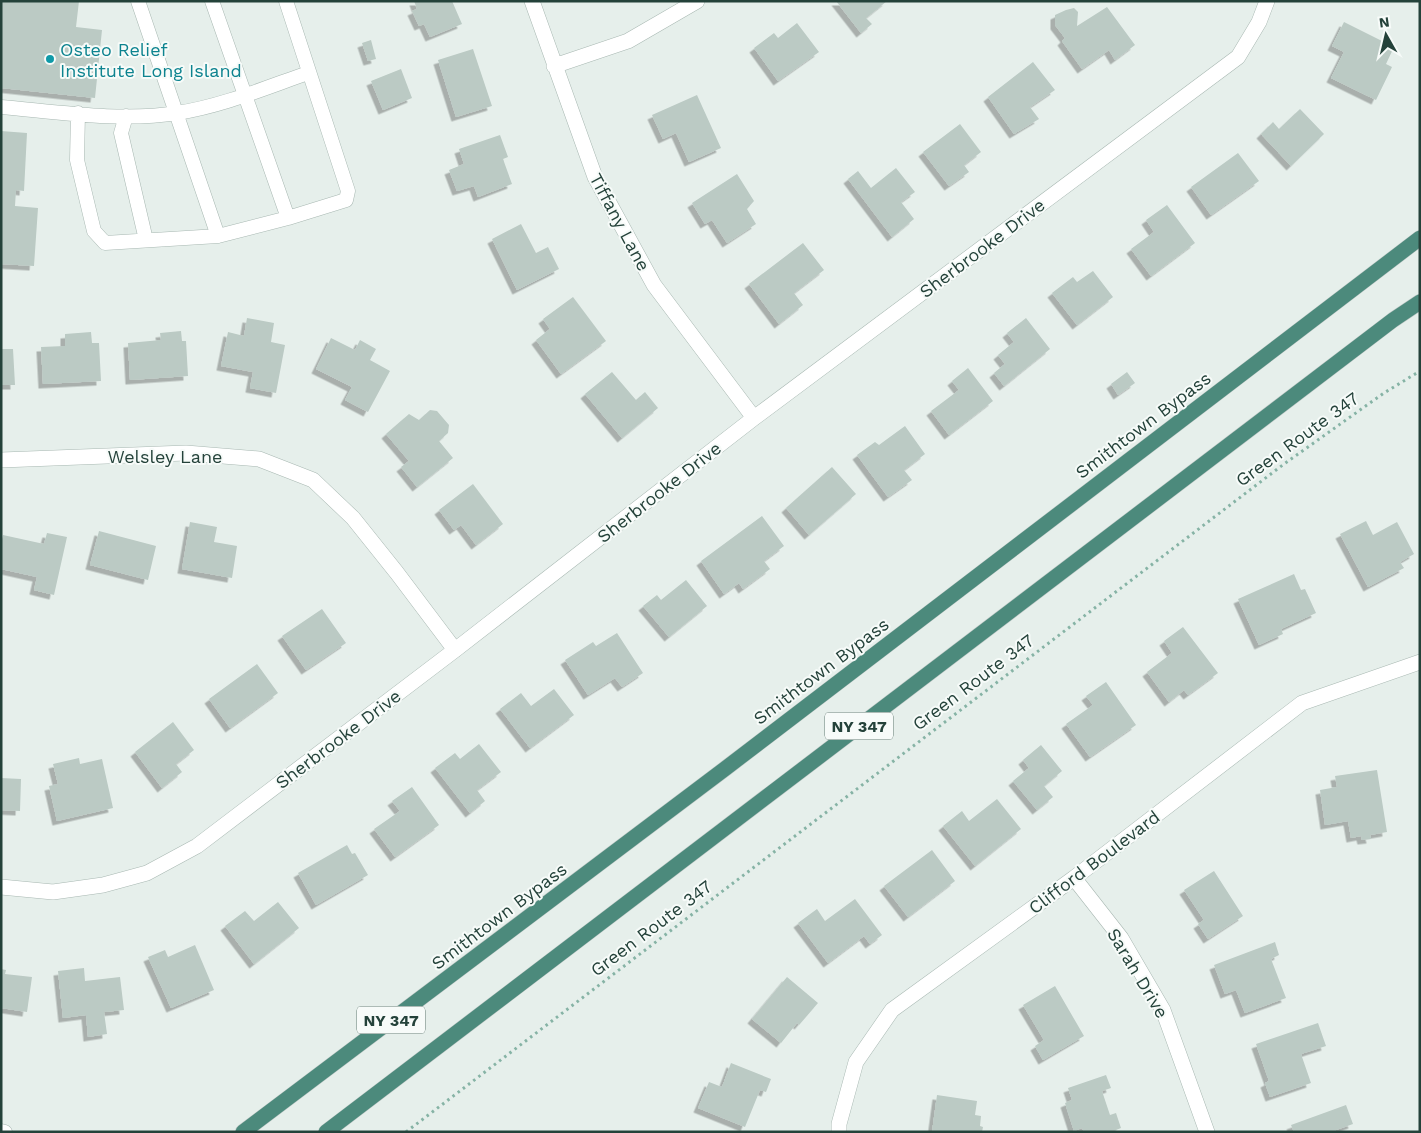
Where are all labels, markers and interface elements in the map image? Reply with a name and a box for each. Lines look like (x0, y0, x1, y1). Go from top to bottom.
north arrow (1361, 10, 1411, 60)
text: N (1378, 13, 1390, 31)
place label: Osteo Relief Institute Long Island (60, 39, 242, 81)
marker: Osteo Relief Institute Long Island (44, 53, 56, 65)
street label: Tiffany Lane (585, 170, 655, 274)
street label: Sherbrooke Drive (915, 194, 1049, 302)
street label: Smithtown Bypass (1071, 367, 1215, 483)
street label: Green Route 347 (1232, 387, 1362, 491)
street label: Sherbrooke Drive (593, 437, 725, 547)
street label: Welsley Lane (108, 446, 222, 467)
street label: Smithtown Bypass (749, 613, 893, 729)
street label: Green Route 347 (908, 630, 1038, 734)
street label: Sherbrooke Drive (271, 685, 405, 793)
road number: NY 347 (825, 712, 893, 739)
street label: Clifford Boulevard (1024, 806, 1164, 918)
street label: Smithtown Bypass (427, 858, 571, 974)
street label: Green Route 347 (586, 876, 716, 980)
street label: Sarah Drive (1103, 924, 1173, 1022)
road number: NY 347 (357, 1006, 425, 1034)

